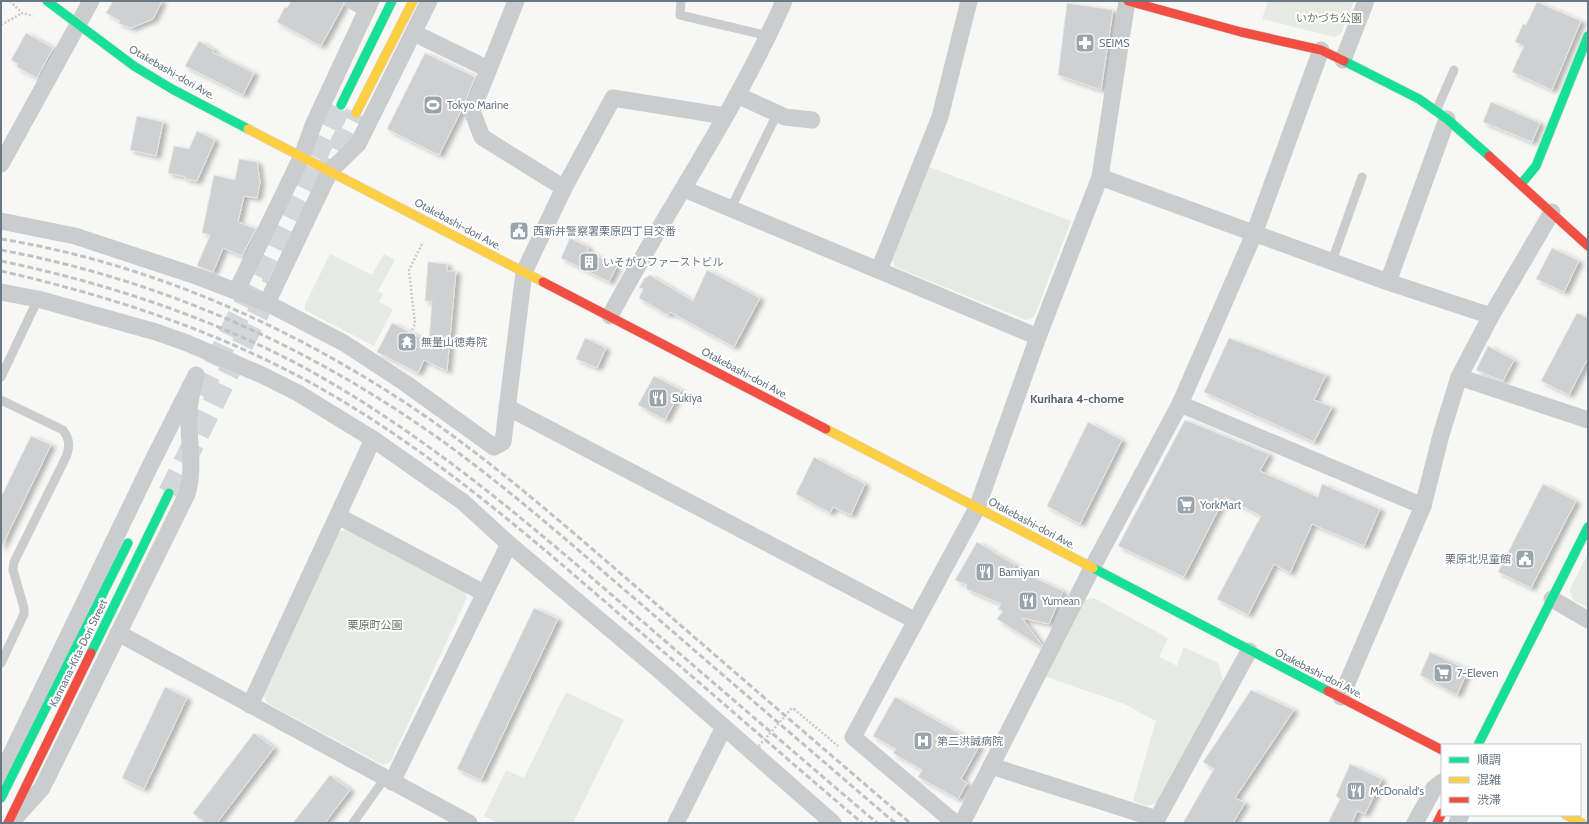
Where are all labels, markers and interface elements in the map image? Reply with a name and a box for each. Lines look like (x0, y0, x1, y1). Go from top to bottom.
park label: いかづち公園 (1296, 11, 1362, 25)
pharmacy icon: SEIMS (1074, 32, 1096, 54)
place label: SEIMS (1099, 36, 1130, 50)
street label: Otakebashi-dori Ave. (127, 42, 217, 102)
sports icon: Tokyo Marine (422, 94, 444, 116)
place label: Tokyo Marine (447, 98, 509, 112)
street label: Otakebashi-dori Ave. (412, 195, 504, 253)
public building icon: 西新井警察署栗原四丁目交番 (508, 220, 530, 242)
place label: 西新井警察署栗原四丁目交番 (533, 224, 676, 238)
building icon: いそがひファーストビル (578, 251, 600, 273)
place label: いそがひファーストビル (603, 255, 723, 269)
temple icon: 無量山徳寿院 (396, 331, 418, 353)
place label: 無量山徳寿院 (421, 335, 487, 349)
street label: Otakebashi-dori Ave. (699, 344, 791, 402)
restaurant icon: Sukiya (647, 387, 669, 409)
place label: Sukiya (672, 391, 703, 405)
district label: Kurihara 4-chome (1030, 391, 1124, 406)
street label: Otakebashi-dori Ave. (986, 494, 1078, 552)
supermarket icon: YorkMart (1175, 494, 1197, 516)
place label: YorkMart (1199, 498, 1241, 512)
public building icon: 栗原北児童館 (1514, 548, 1536, 570)
place label: 栗原北児童館 (1445, 552, 1511, 566)
restaurant icon: Bamiyan (974, 561, 996, 583)
place label: Bamiyan (999, 565, 1040, 579)
restaurant icon: Yumean (1017, 590, 1039, 612)
place label: Yumean (1041, 594, 1080, 608)
street label: Kannana-Kita-Dori Street (46, 597, 110, 709)
park label: 栗原町公園 (348, 618, 403, 632)
street label: Otakebashi-dori Ave. (1273, 645, 1365, 701)
supermarket icon: 7-Eleven (1432, 662, 1454, 684)
place label: 7-Eleven (1457, 666, 1498, 680)
hospital icon: 第二洪誠病院 (912, 730, 934, 752)
place label: 第二洪誠病院 (937, 734, 1003, 748)
legend (1441, 744, 1581, 816)
text: 順調 (1477, 752, 1501, 767)
text: 混雑 (1477, 772, 1501, 787)
restaurant icon: McDonald's (1345, 780, 1367, 802)
place label: McDonald's (1370, 784, 1425, 798)
text: 渋滞 (1477, 792, 1501, 807)

